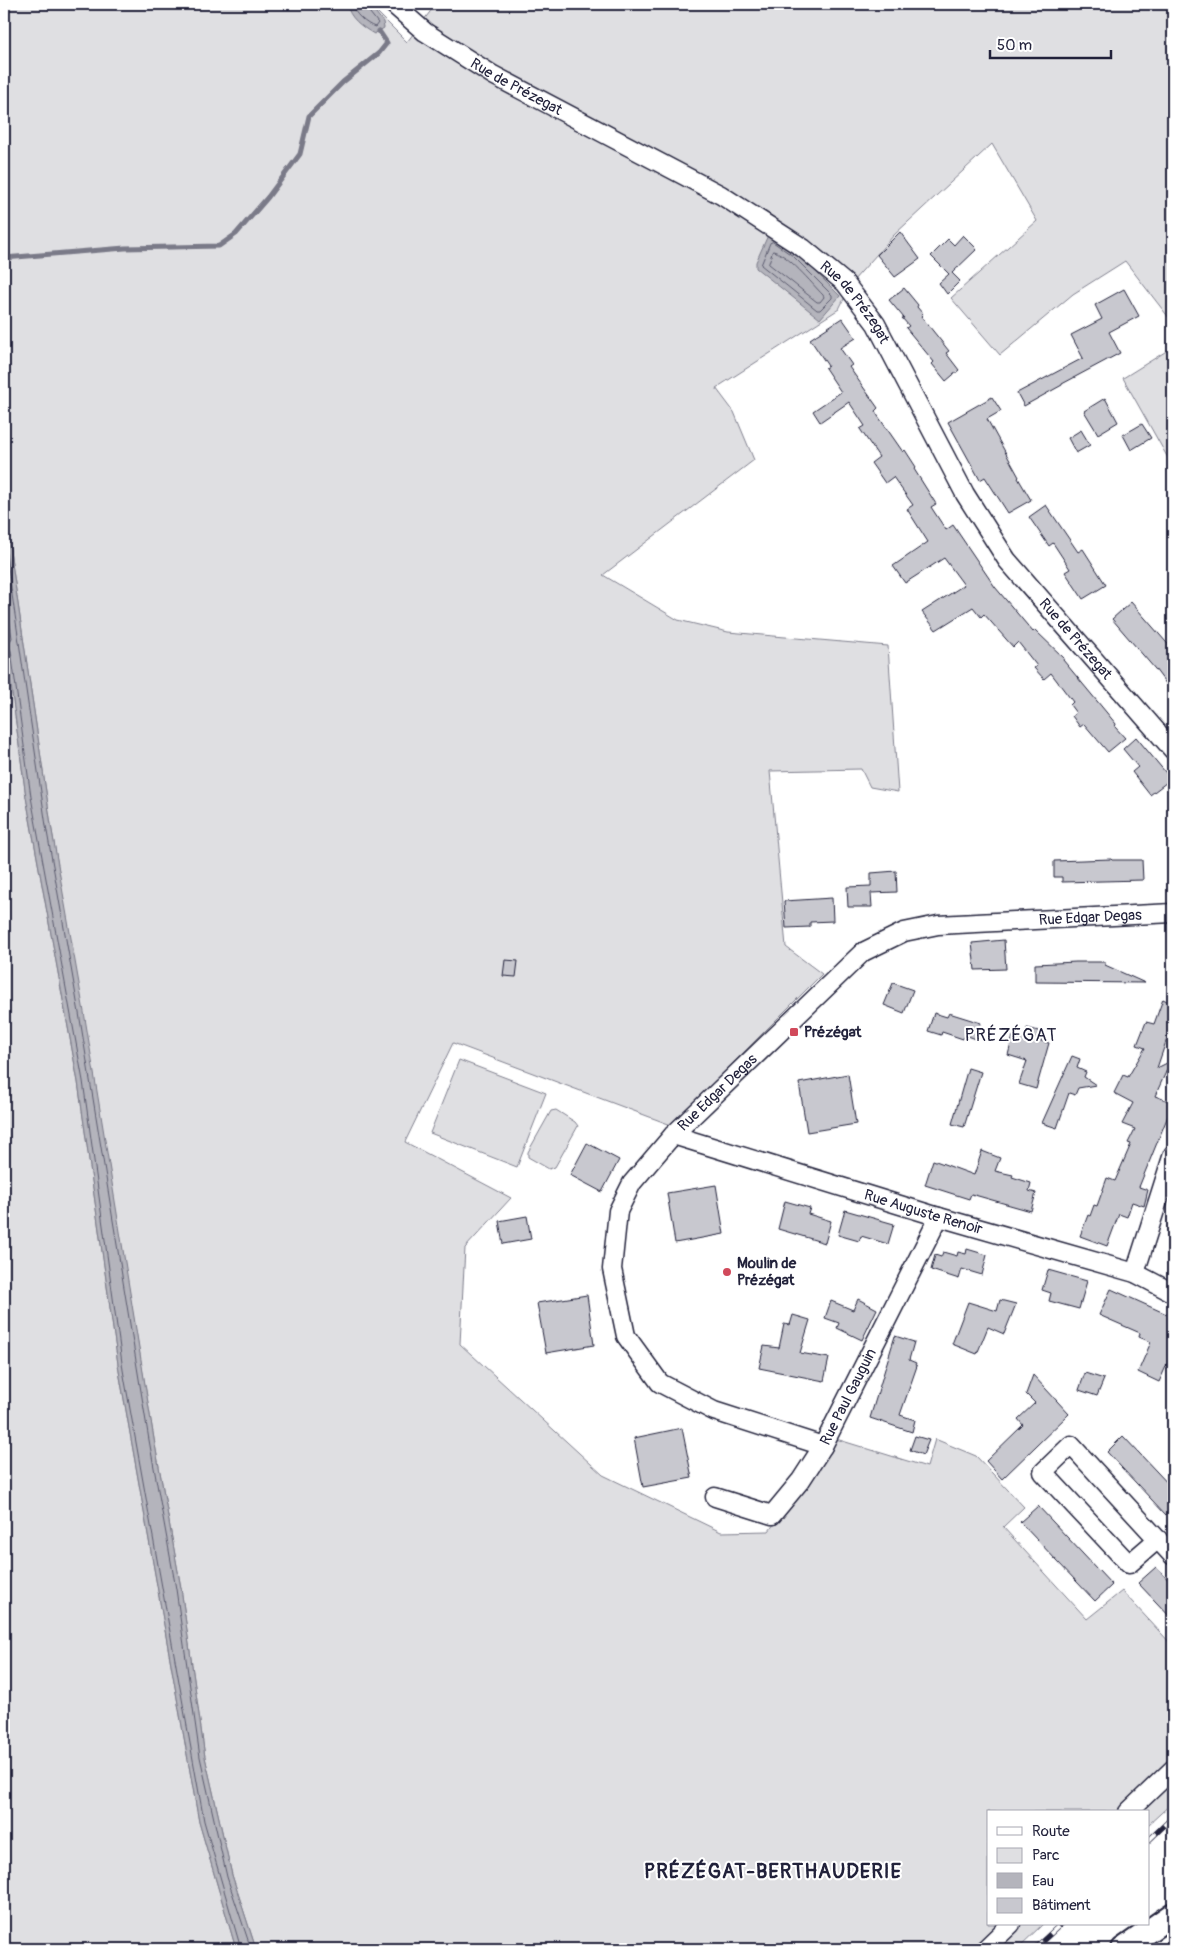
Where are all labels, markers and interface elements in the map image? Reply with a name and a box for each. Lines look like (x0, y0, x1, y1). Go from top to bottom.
scale bar (990, 28, 1111, 60)
text: 50 m (997, 36, 1032, 55)
street label: Rue de Prézegat (467, 54, 566, 120)
street label: Rue de Prézegat (816, 257, 894, 348)
street label: Rue de Prézegat (1035, 594, 1117, 684)
street label: Rue Edgar Degas (1038, 906, 1142, 930)
place label: Prézégat (804, 1023, 862, 1042)
district label: PRÉZÉGAT (965, 1024, 1057, 1047)
marker: Prézégat (788, 1026, 800, 1038)
street label: Rue Edgar Degas (674, 1050, 762, 1135)
street label: Rue Auguste Renoir (862, 1185, 985, 1239)
place label: Moulin de Prézégat (737, 1254, 797, 1290)
marker: Moulin de Prézégat (721, 1266, 733, 1278)
street label: Rue Paul Gauguin (816, 1345, 881, 1448)
legend (987, 1810, 1150, 1926)
text: Route (1032, 1822, 1070, 1841)
text: Parc (1032, 1846, 1060, 1865)
district label: PRÉZÉGAT-BERTHAUDERIE (644, 1859, 902, 1884)
text: Eau (1032, 1872, 1054, 1891)
text: Bâtiment (1032, 1896, 1092, 1915)

